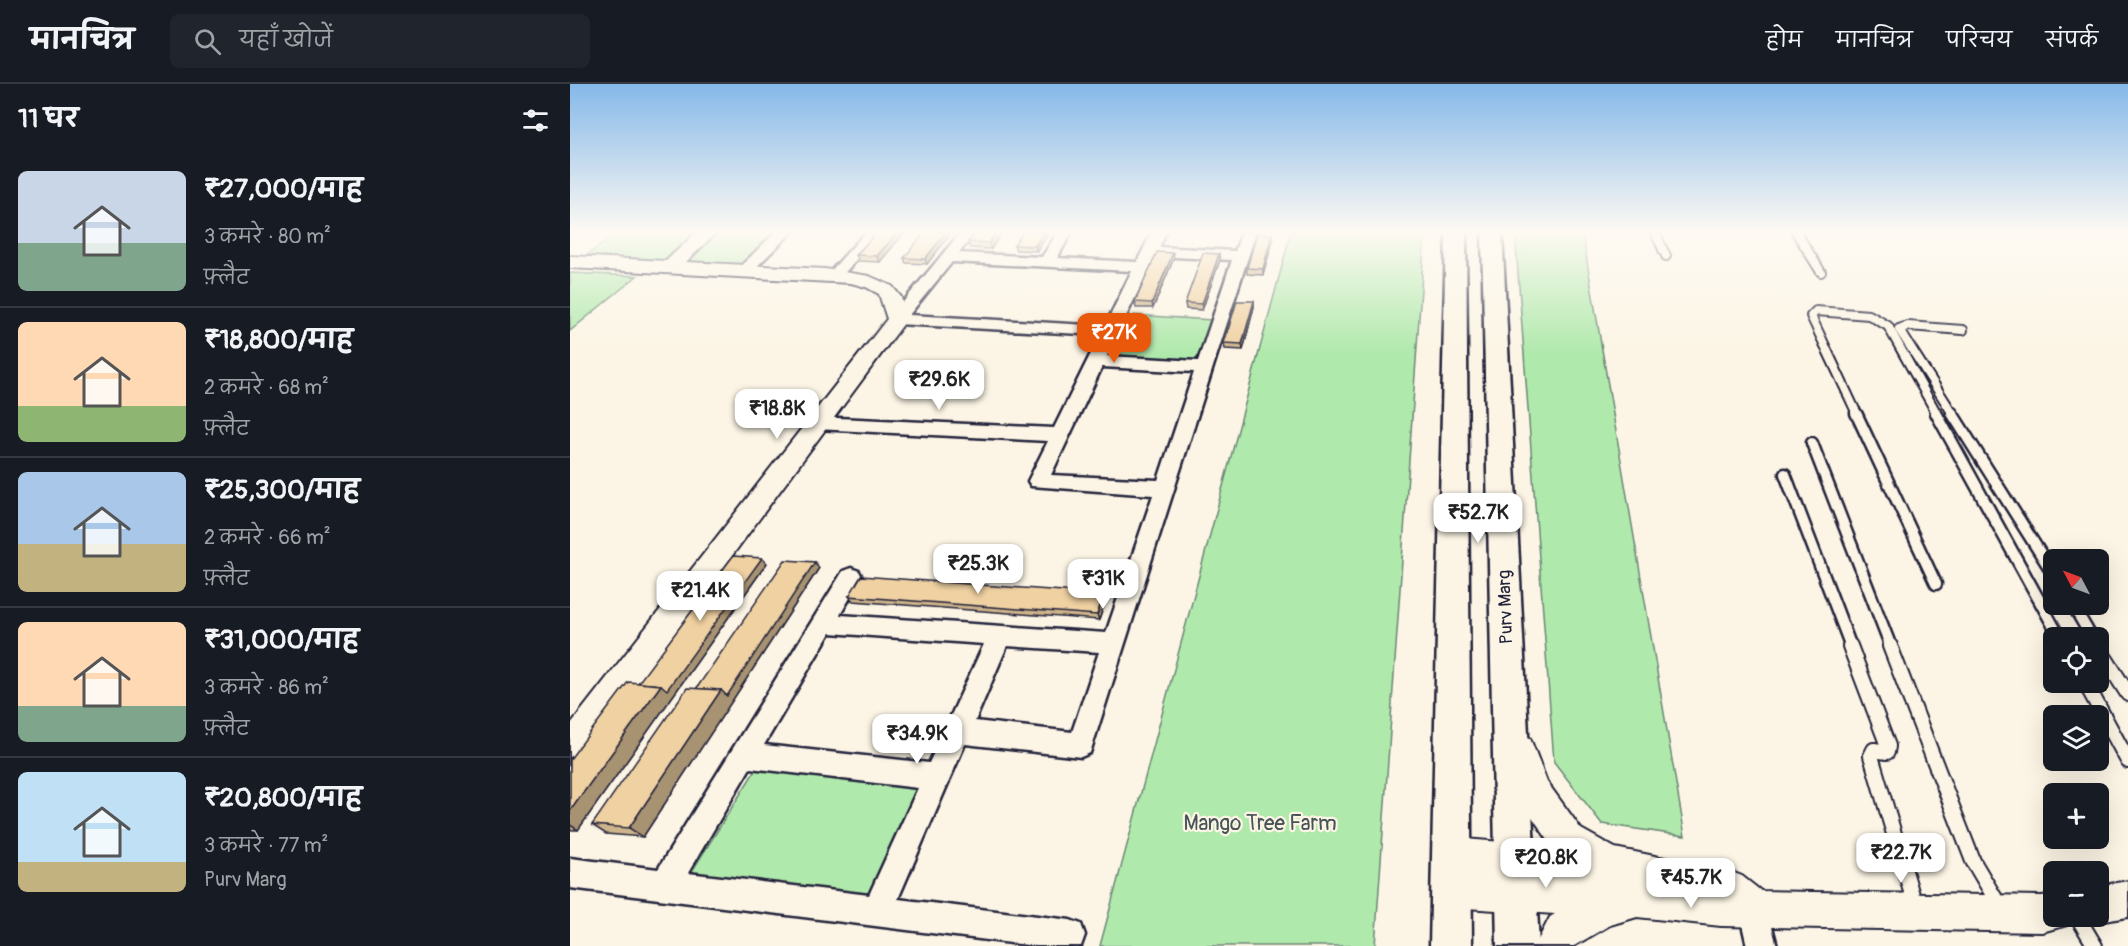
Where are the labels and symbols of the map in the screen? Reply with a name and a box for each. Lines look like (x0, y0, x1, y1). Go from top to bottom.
pin: ₹27K (1078, 313, 1150, 364)
pin: ₹29.6K (890, 360, 988, 411)
pin: ₹18.8K (728, 389, 826, 440)
pin: ₹52.7K (1429, 493, 1527, 544)
pin: ₹25.3K (929, 544, 1027, 595)
north arrow (2043, 549, 2109, 615)
pin: ₹31K (1067, 559, 1139, 610)
street label: Purv Marg (1493, 569, 1518, 644)
pin: ₹21.4K (651, 571, 749, 622)
pin: ₹34.9K (868, 714, 966, 765)
park label: Mango Tree Farm (1183, 810, 1337, 837)
pin: ₹22.7K (1852, 833, 1950, 884)
pin: ₹20.8K (1497, 838, 1595, 889)
pin: ₹45.7K (1642, 858, 1740, 909)

